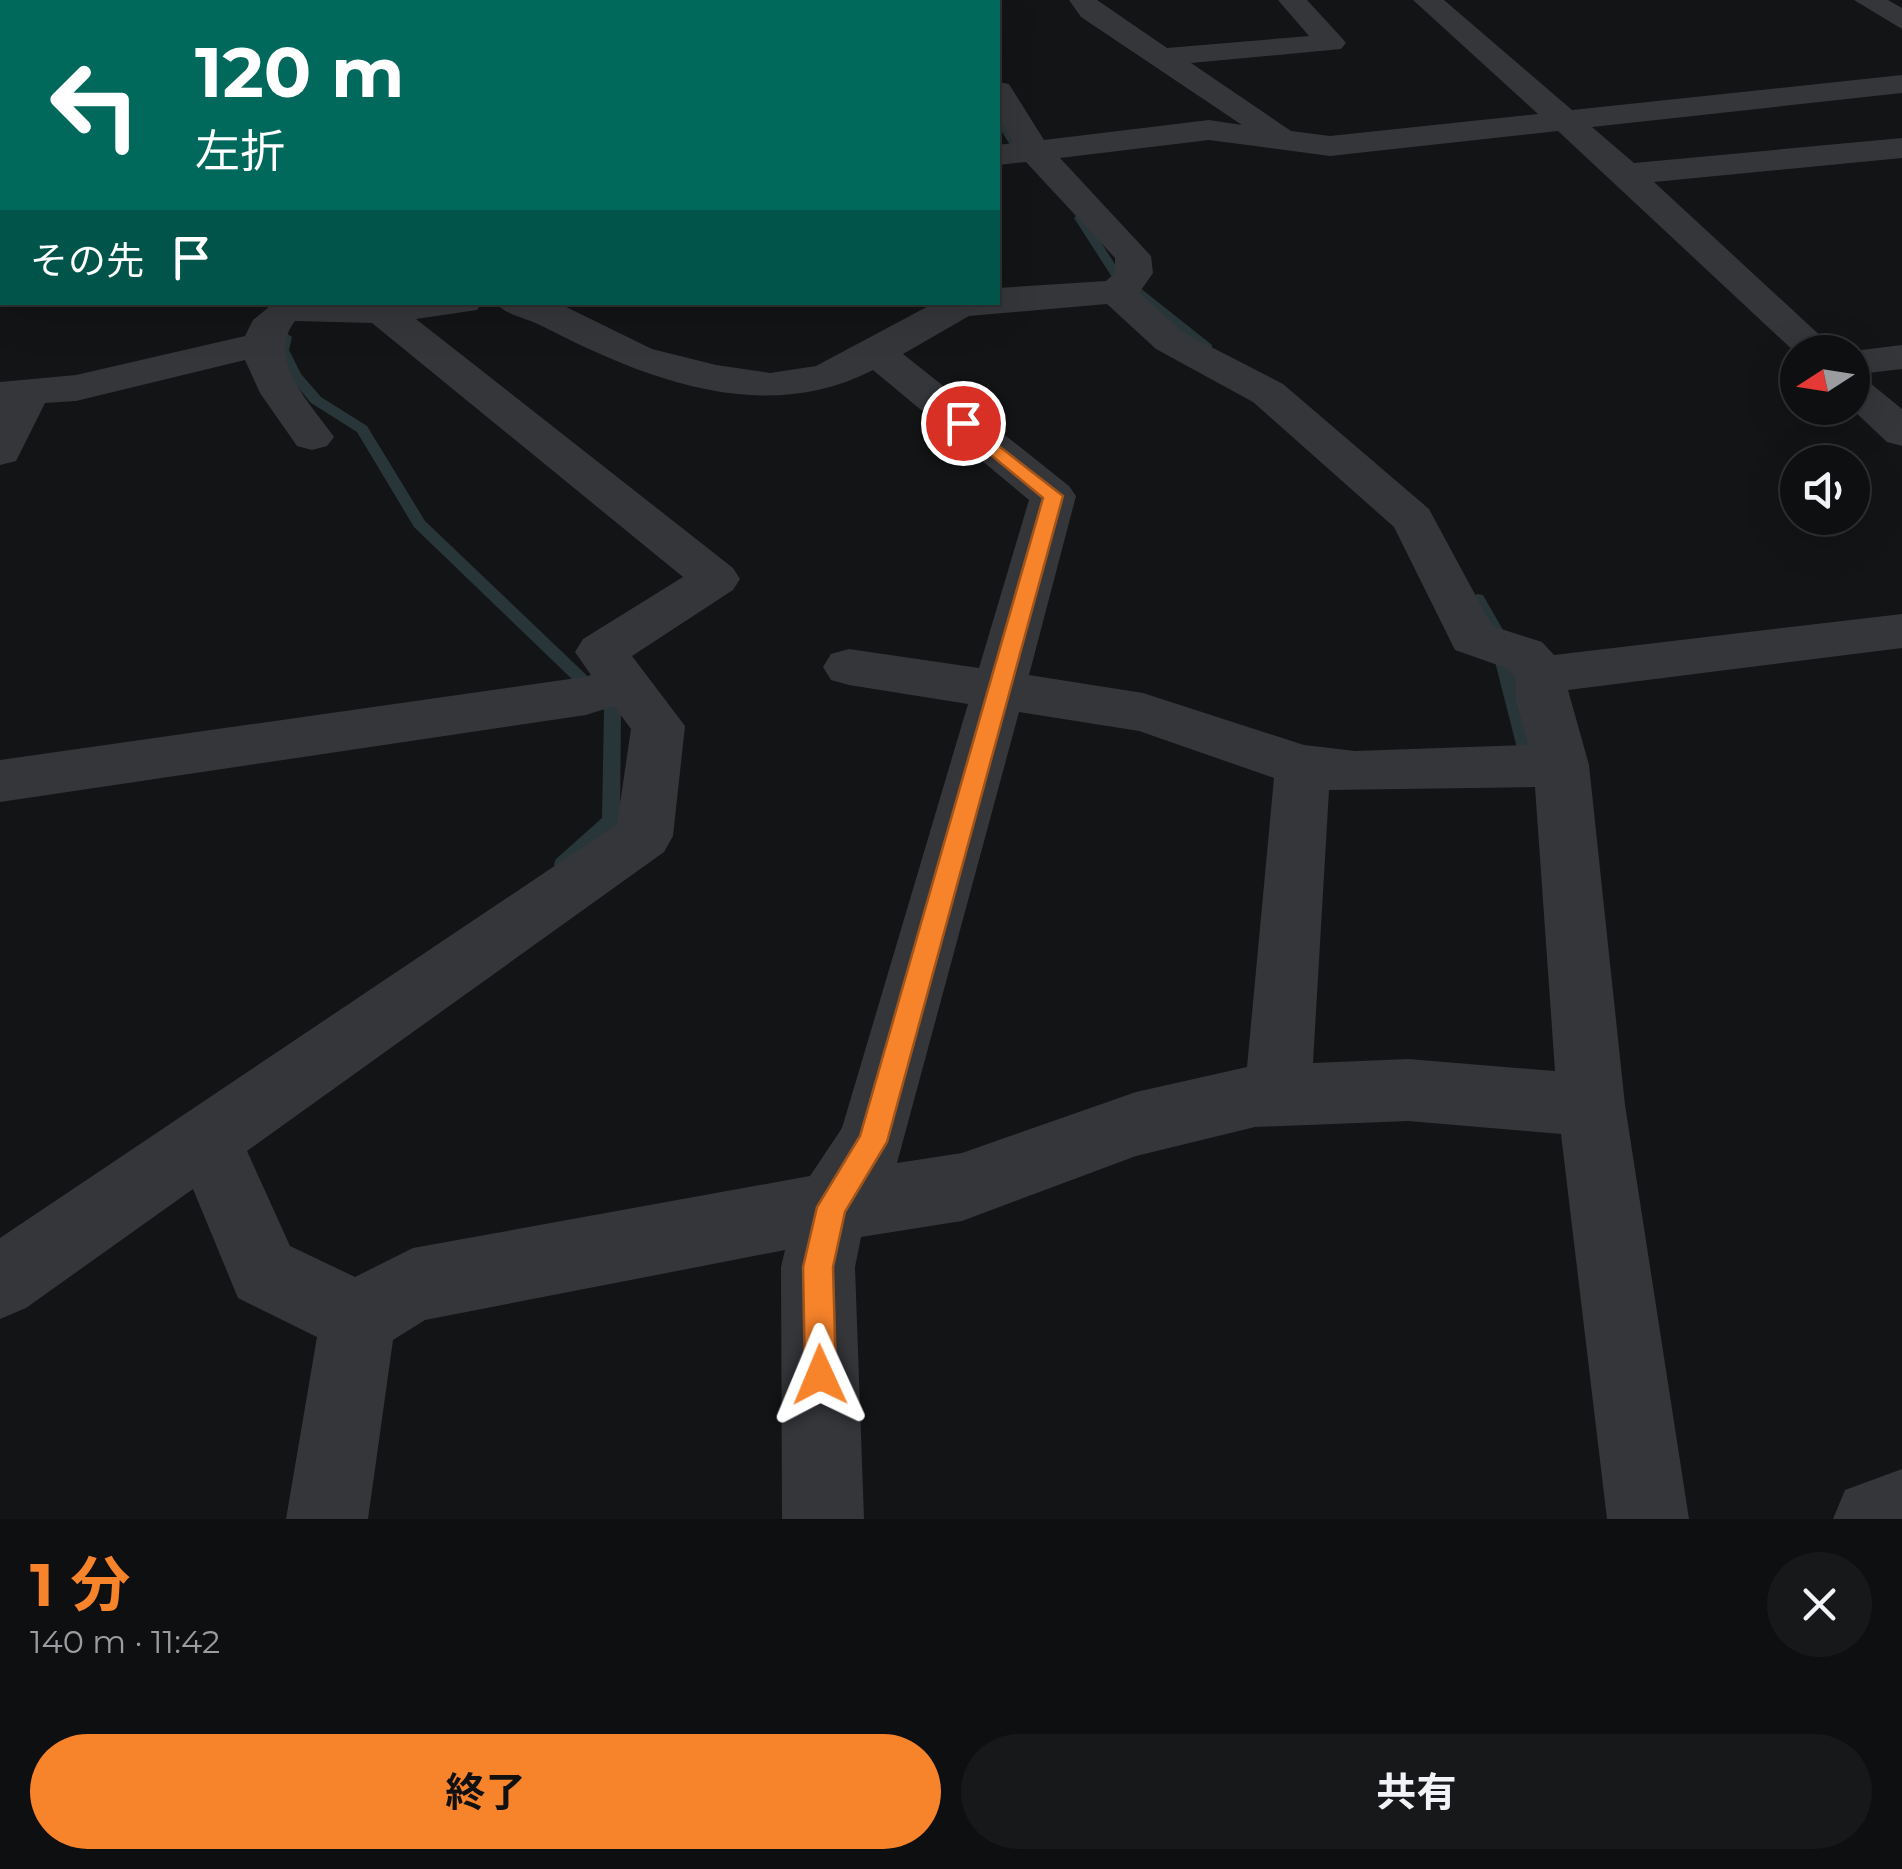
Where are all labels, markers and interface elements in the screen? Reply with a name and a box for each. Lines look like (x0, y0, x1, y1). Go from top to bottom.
text: 120 m (195, 29, 405, 115)
icon: left (30, 40, 160, 170)
text: 左折 (195, 123, 285, 178)
icon: arrive (164, 230, 219, 285)
text: その先 (30, 237, 144, 284)
north arrow (1780, 335, 1870, 425)
map controls (1780, 335, 1870, 535)
pin (921, 381, 1006, 466)
icon: arrive (936, 396, 991, 451)
button: sound (1780, 445, 1870, 535)
position arrow (768, 1323, 872, 1427)
text: 1 分 (30, 1548, 131, 1621)
button: close (1767, 1552, 1872, 1657)
text: 140 m · 11:42 (30, 1622, 220, 1661)
button: 終了 (30, 1734, 941, 1849)
button: 共有 (961, 1734, 1872, 1849)

